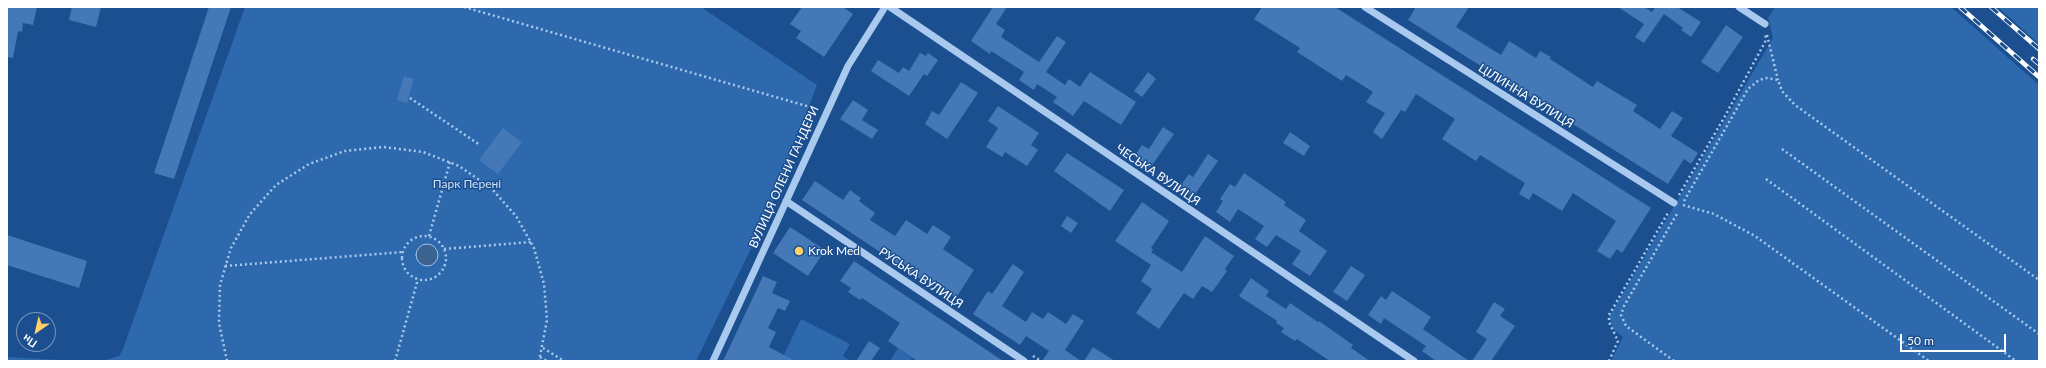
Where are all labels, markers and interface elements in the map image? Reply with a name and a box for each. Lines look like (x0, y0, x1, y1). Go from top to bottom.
street label: ЦІЛИННА ВУЛИЦЯ (1476, 61, 1576, 131)
street label: ВУЛИЦЯ ОЛЕНИ ГАНДЕРИ (746, 104, 822, 250)
street label: ЧЕСЬКА ВУЛИЦЯ (1113, 141, 1203, 209)
park label: Парк Перені (433, 177, 501, 191)
place label: Krok Med (808, 244, 860, 258)
street label: РУСЬКА ВУЛИЦЯ (876, 244, 966, 312)
marker: Krok Med (793, 245, 805, 257)
north arrow (16, 312, 56, 352)
scale bar (1902, 326, 2008, 352)
text: Пн (20, 332, 39, 351)
text: 50 m (1907, 333, 1934, 348)

